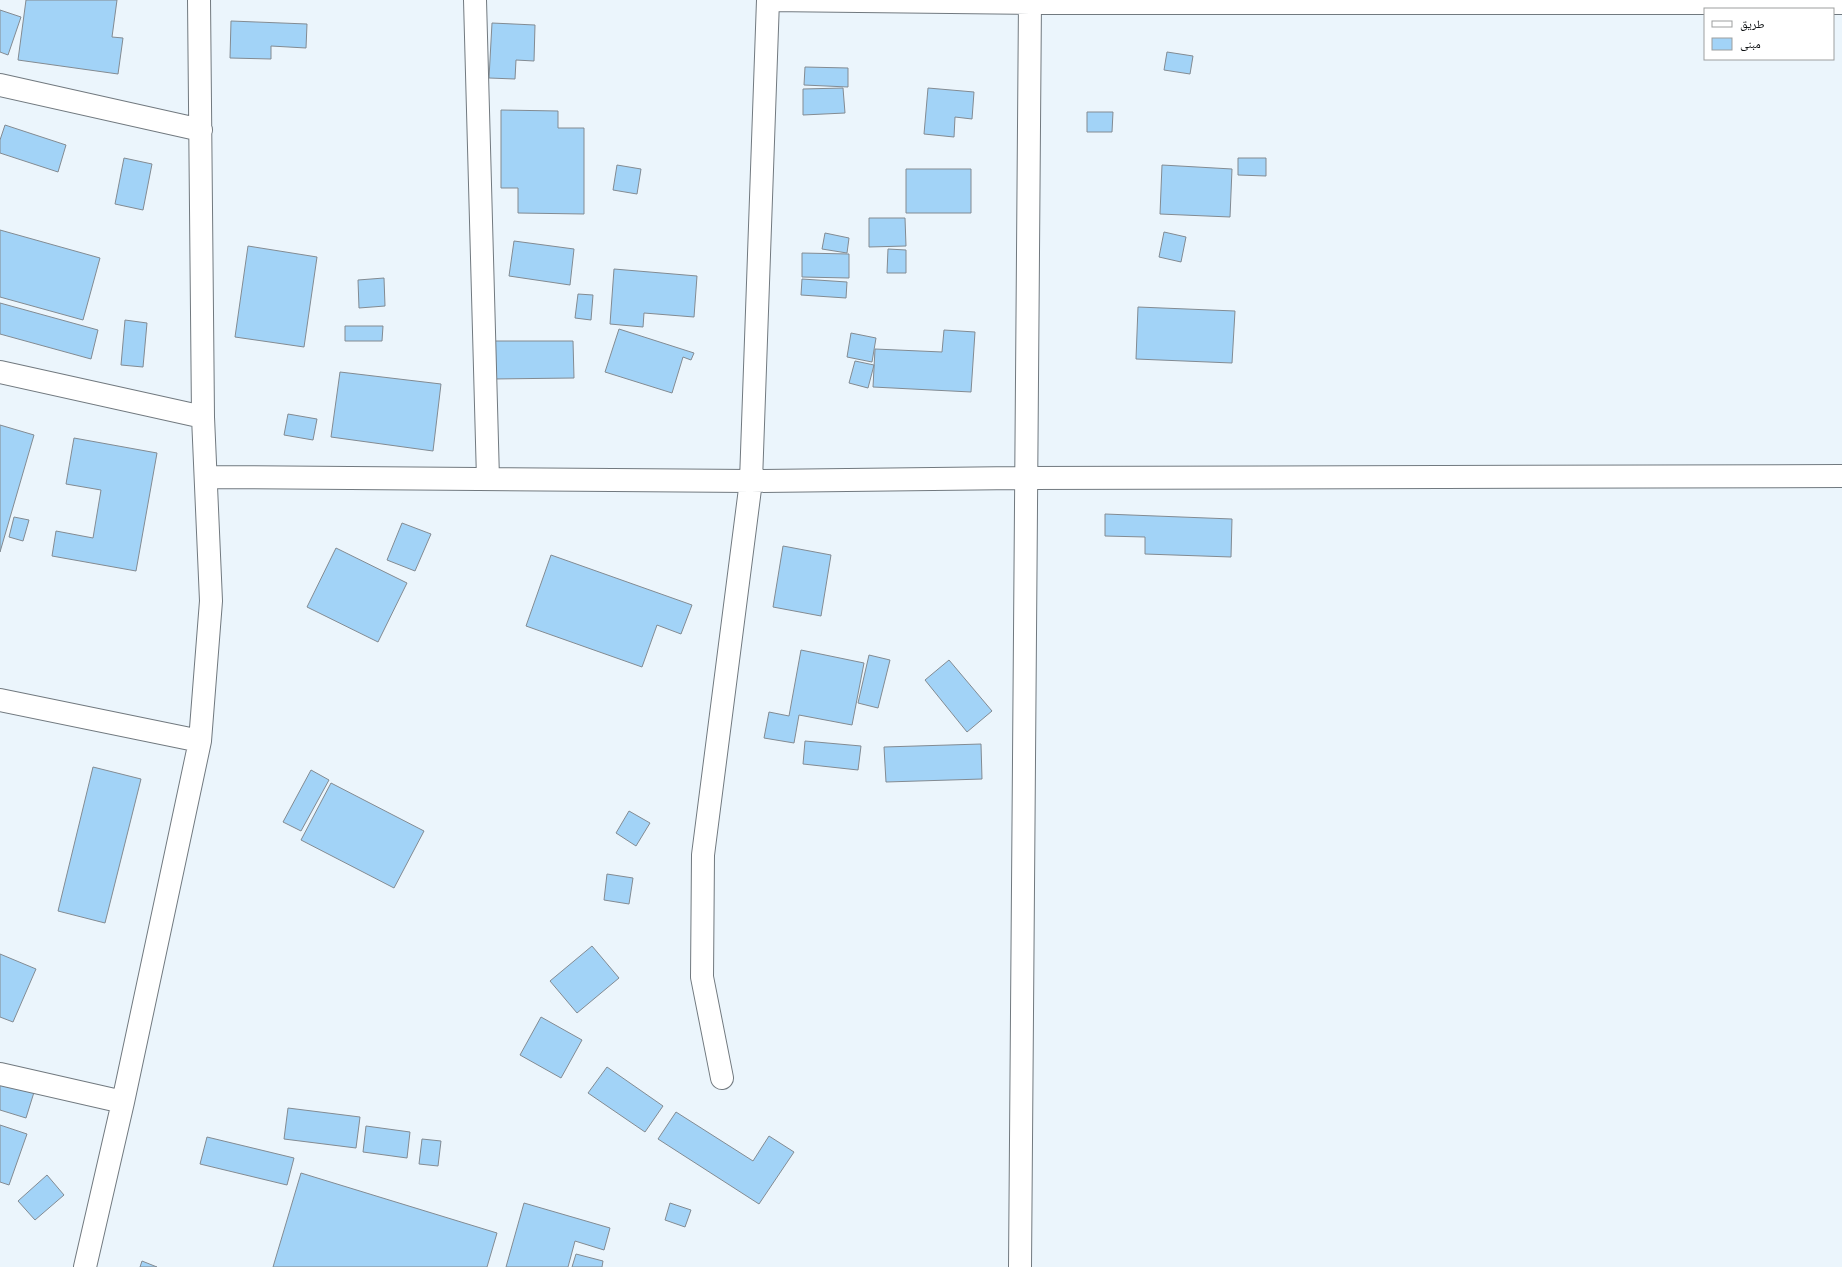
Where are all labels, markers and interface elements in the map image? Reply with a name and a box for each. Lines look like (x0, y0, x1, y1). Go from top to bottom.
legend (1704, 8, 1834, 60)
text: طريق (1740, 16, 1765, 32)
text: مبنى (1740, 36, 1761, 52)

